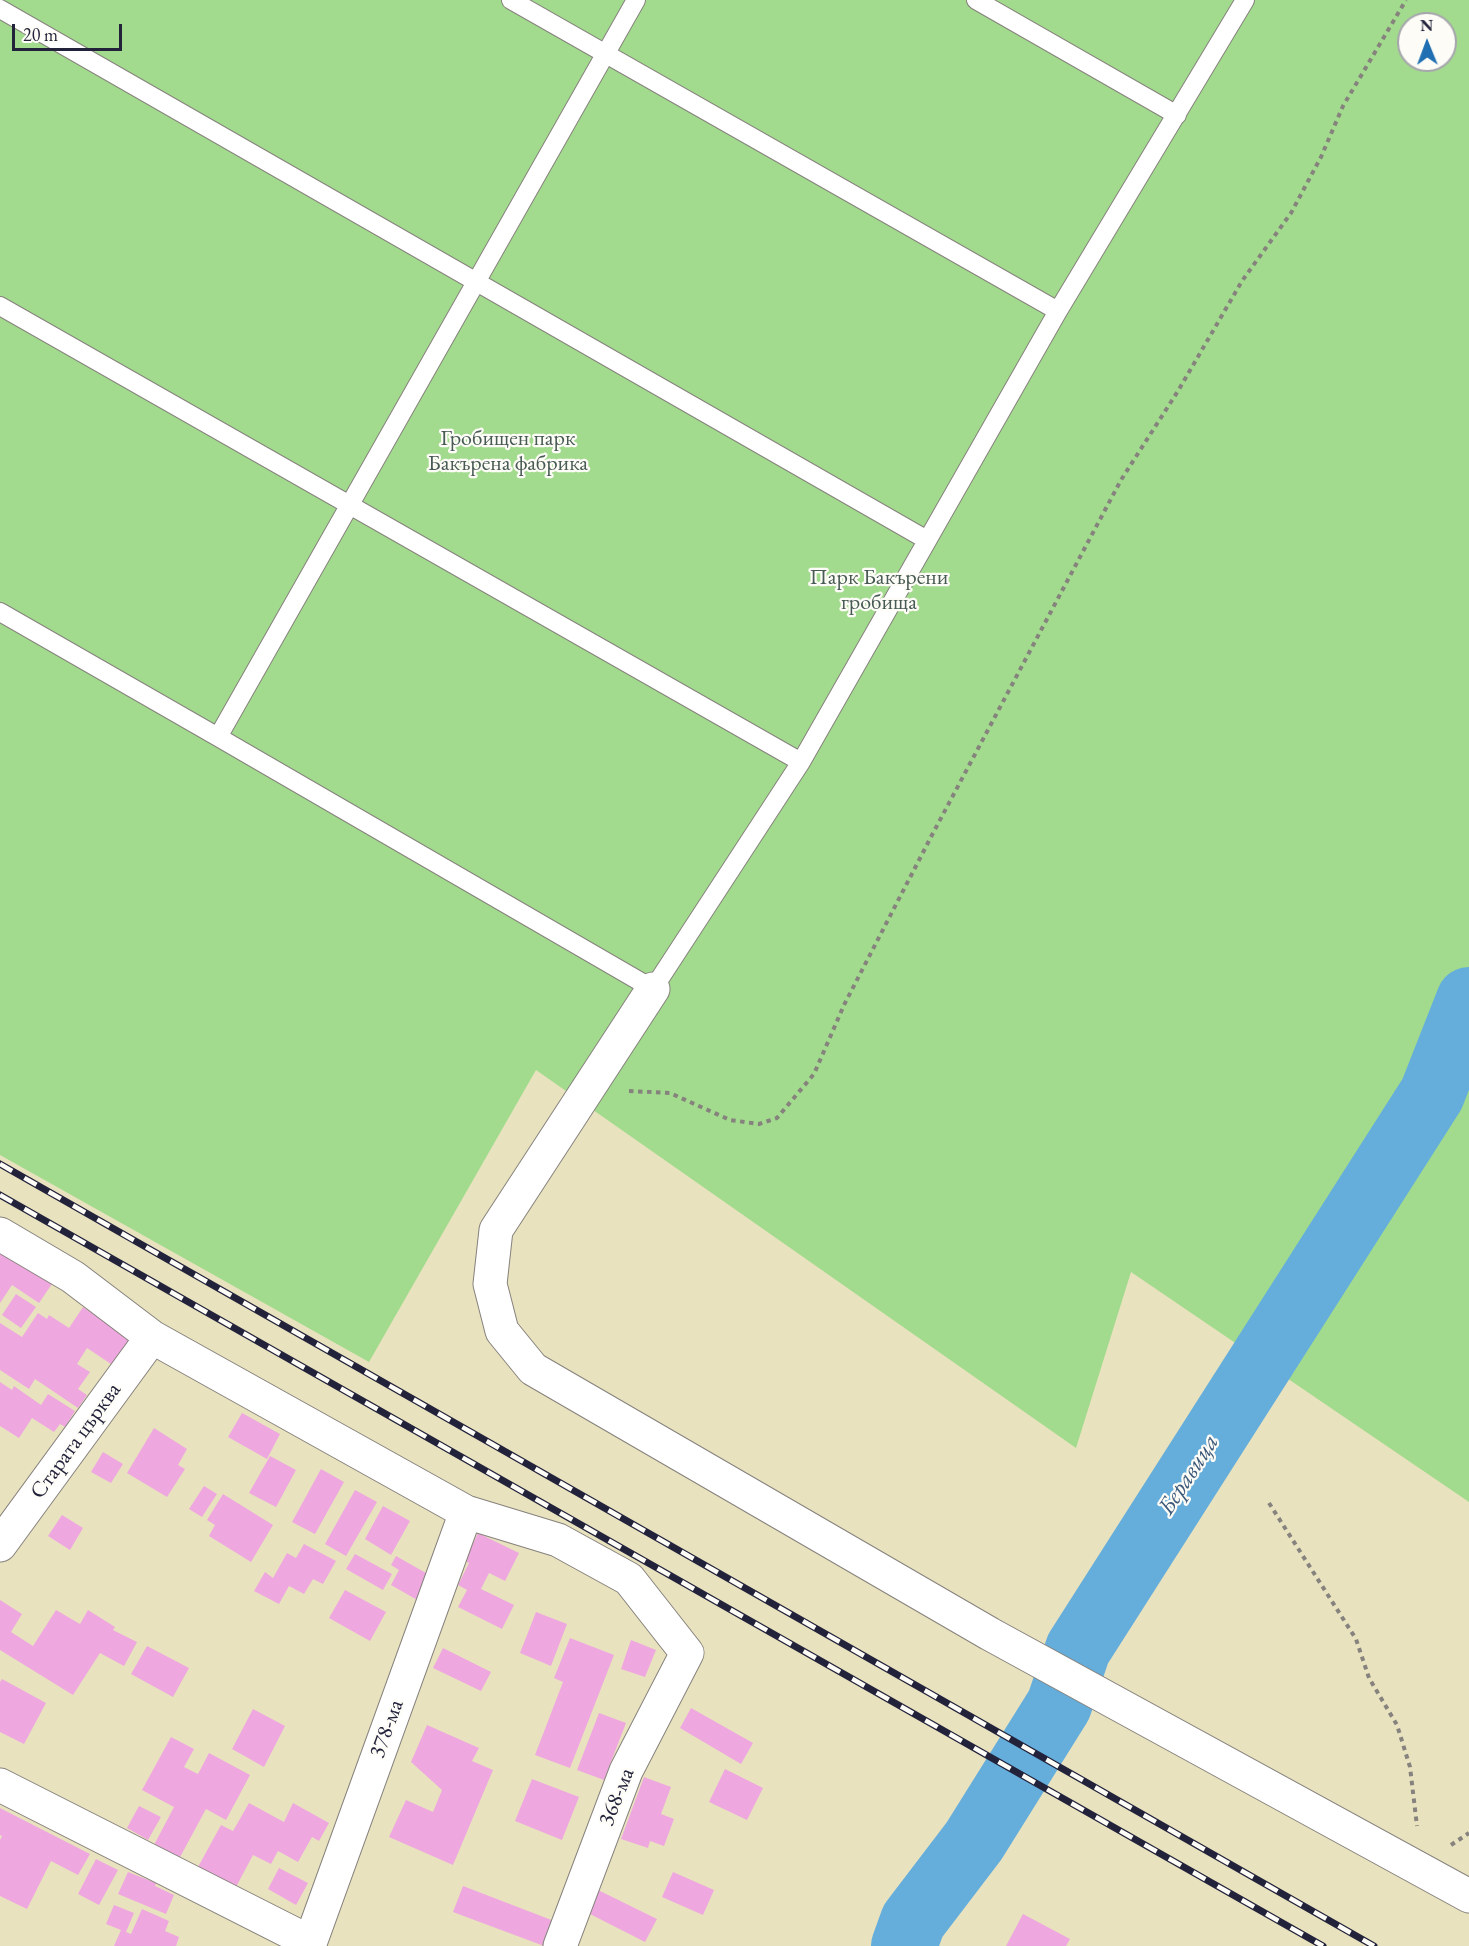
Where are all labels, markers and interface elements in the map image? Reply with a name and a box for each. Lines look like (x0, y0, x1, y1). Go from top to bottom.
scale bar (15, 12, 124, 50)
north arrow (1397, 12, 1457, 72)
text: N (1420, 15, 1433, 36)
text: 20 m (23, 23, 58, 46)
park label: Гробищен парк Бакърена фабрика (428, 426, 588, 478)
park label: Парк Бакърени гробища (810, 565, 948, 616)
street label: Старата църква (25, 1378, 127, 1504)
water label: Беравица (1152, 1429, 1226, 1521)
street label: 378-ма (364, 1696, 410, 1762)
street label: 368-ма (593, 1764, 641, 1830)

